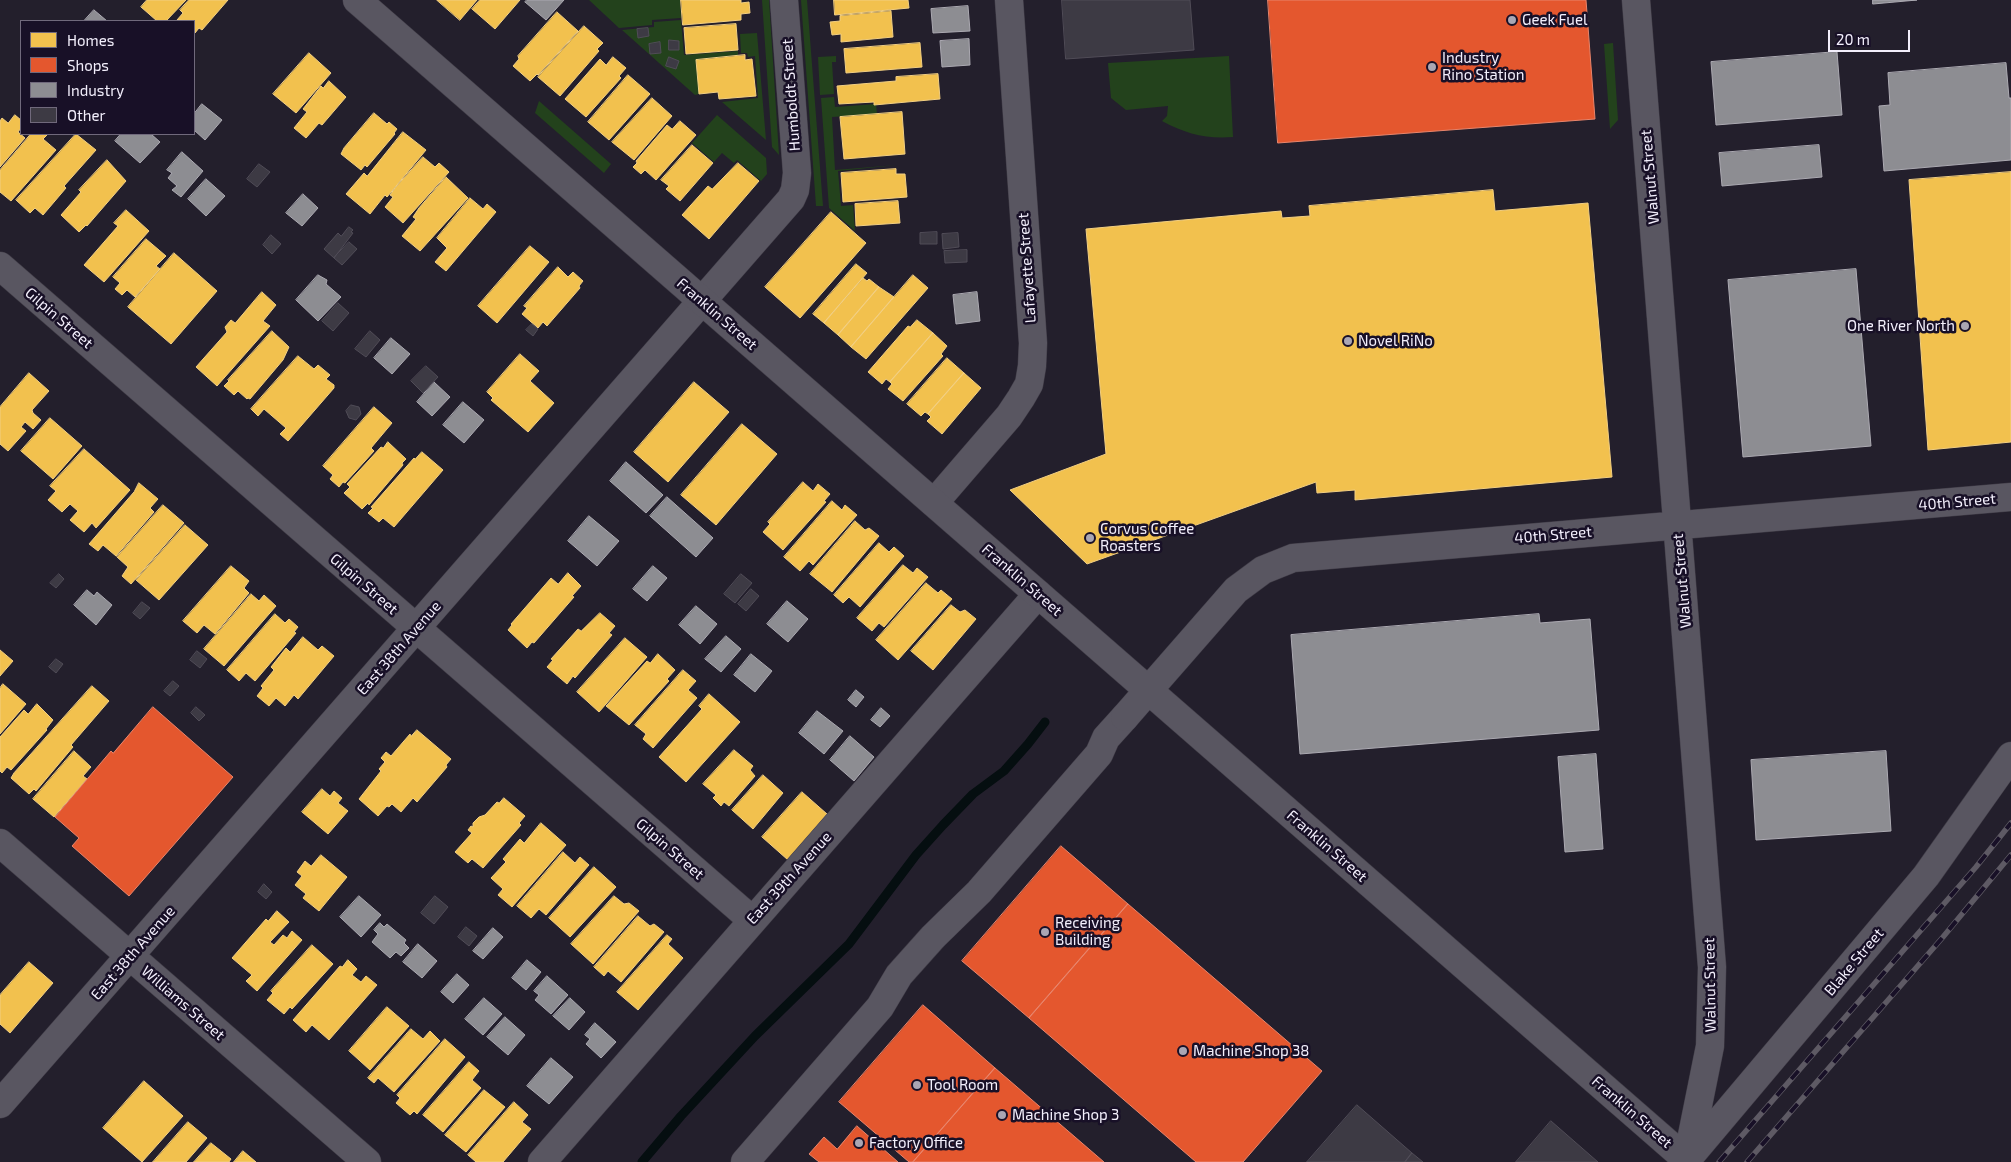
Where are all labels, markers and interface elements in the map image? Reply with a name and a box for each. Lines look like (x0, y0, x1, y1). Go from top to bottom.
place label: Geek Fuel (1522, 11, 1587, 29)
marker: Geek Fuel (1506, 14, 1518, 26)
legend (20, 20, 195, 135)
scale bar (1831, 20, 1914, 52)
text: 20 m (1836, 30, 1870, 48)
text: Homes (67, 31, 114, 49)
street label: Humboldt Street (778, 38, 804, 152)
place label: Industry Rino Station (1442, 49, 1525, 84)
text: Shops (67, 56, 109, 74)
marker: Industry Rino Station (1426, 61, 1438, 73)
text: Industry (67, 81, 124, 99)
text: Other (67, 106, 106, 124)
street label: Walnut Street (1637, 129, 1663, 225)
street label: Lafayette Street (1014, 212, 1040, 324)
street label: Franklin Street (673, 274, 761, 354)
street label: Gilpin Street (21, 284, 97, 352)
place label: One River North (1847, 317, 1955, 335)
marker: One River North (1959, 320, 1971, 332)
place label: Novel RiNo (1358, 332, 1433, 350)
marker: Novel RiNo (1342, 335, 1354, 347)
street label: 40th Street (1917, 490, 1997, 514)
place label: Corvus Coffee Roasters (1100, 520, 1194, 555)
street label: 40th Street (1513, 523, 1593, 547)
marker: Corvus Coffee Roasters (1084, 532, 1096, 544)
street label: Walnut Street (1669, 533, 1695, 629)
street label: Franklin Street (978, 540, 1066, 620)
street label: Gilpin Street (326, 550, 402, 618)
street label: East 38th Avenue (353, 597, 445, 699)
street label: Franklin Street (1283, 806, 1371, 886)
street label: Gilpin Street (632, 815, 708, 883)
street label: East 39th Avenue (743, 828, 835, 928)
street label: East 38th Avenue (87, 902, 179, 1004)
place label: Receiving Building (1055, 914, 1120, 949)
street label: Blake Street (1821, 925, 1887, 999)
marker: Receiving Building (1039, 926, 1051, 938)
street label: Walnut Street (1700, 937, 1720, 1033)
street label: Williams Street (138, 962, 228, 1044)
place label: Machine Shop 38 (1193, 1042, 1309, 1060)
marker: Machine Shop 38 (1177, 1045, 1189, 1057)
street label: Franklin Street (1588, 1072, 1676, 1152)
place label: Tool Room (927, 1076, 998, 1094)
marker: Tool Room (911, 1079, 923, 1091)
place label: Machine Shop 3 (1012, 1106, 1119, 1124)
marker: Machine Shop 3 (996, 1109, 1008, 1121)
place label: Factory Office (869, 1134, 963, 1152)
marker: Factory Office (853, 1137, 865, 1149)

